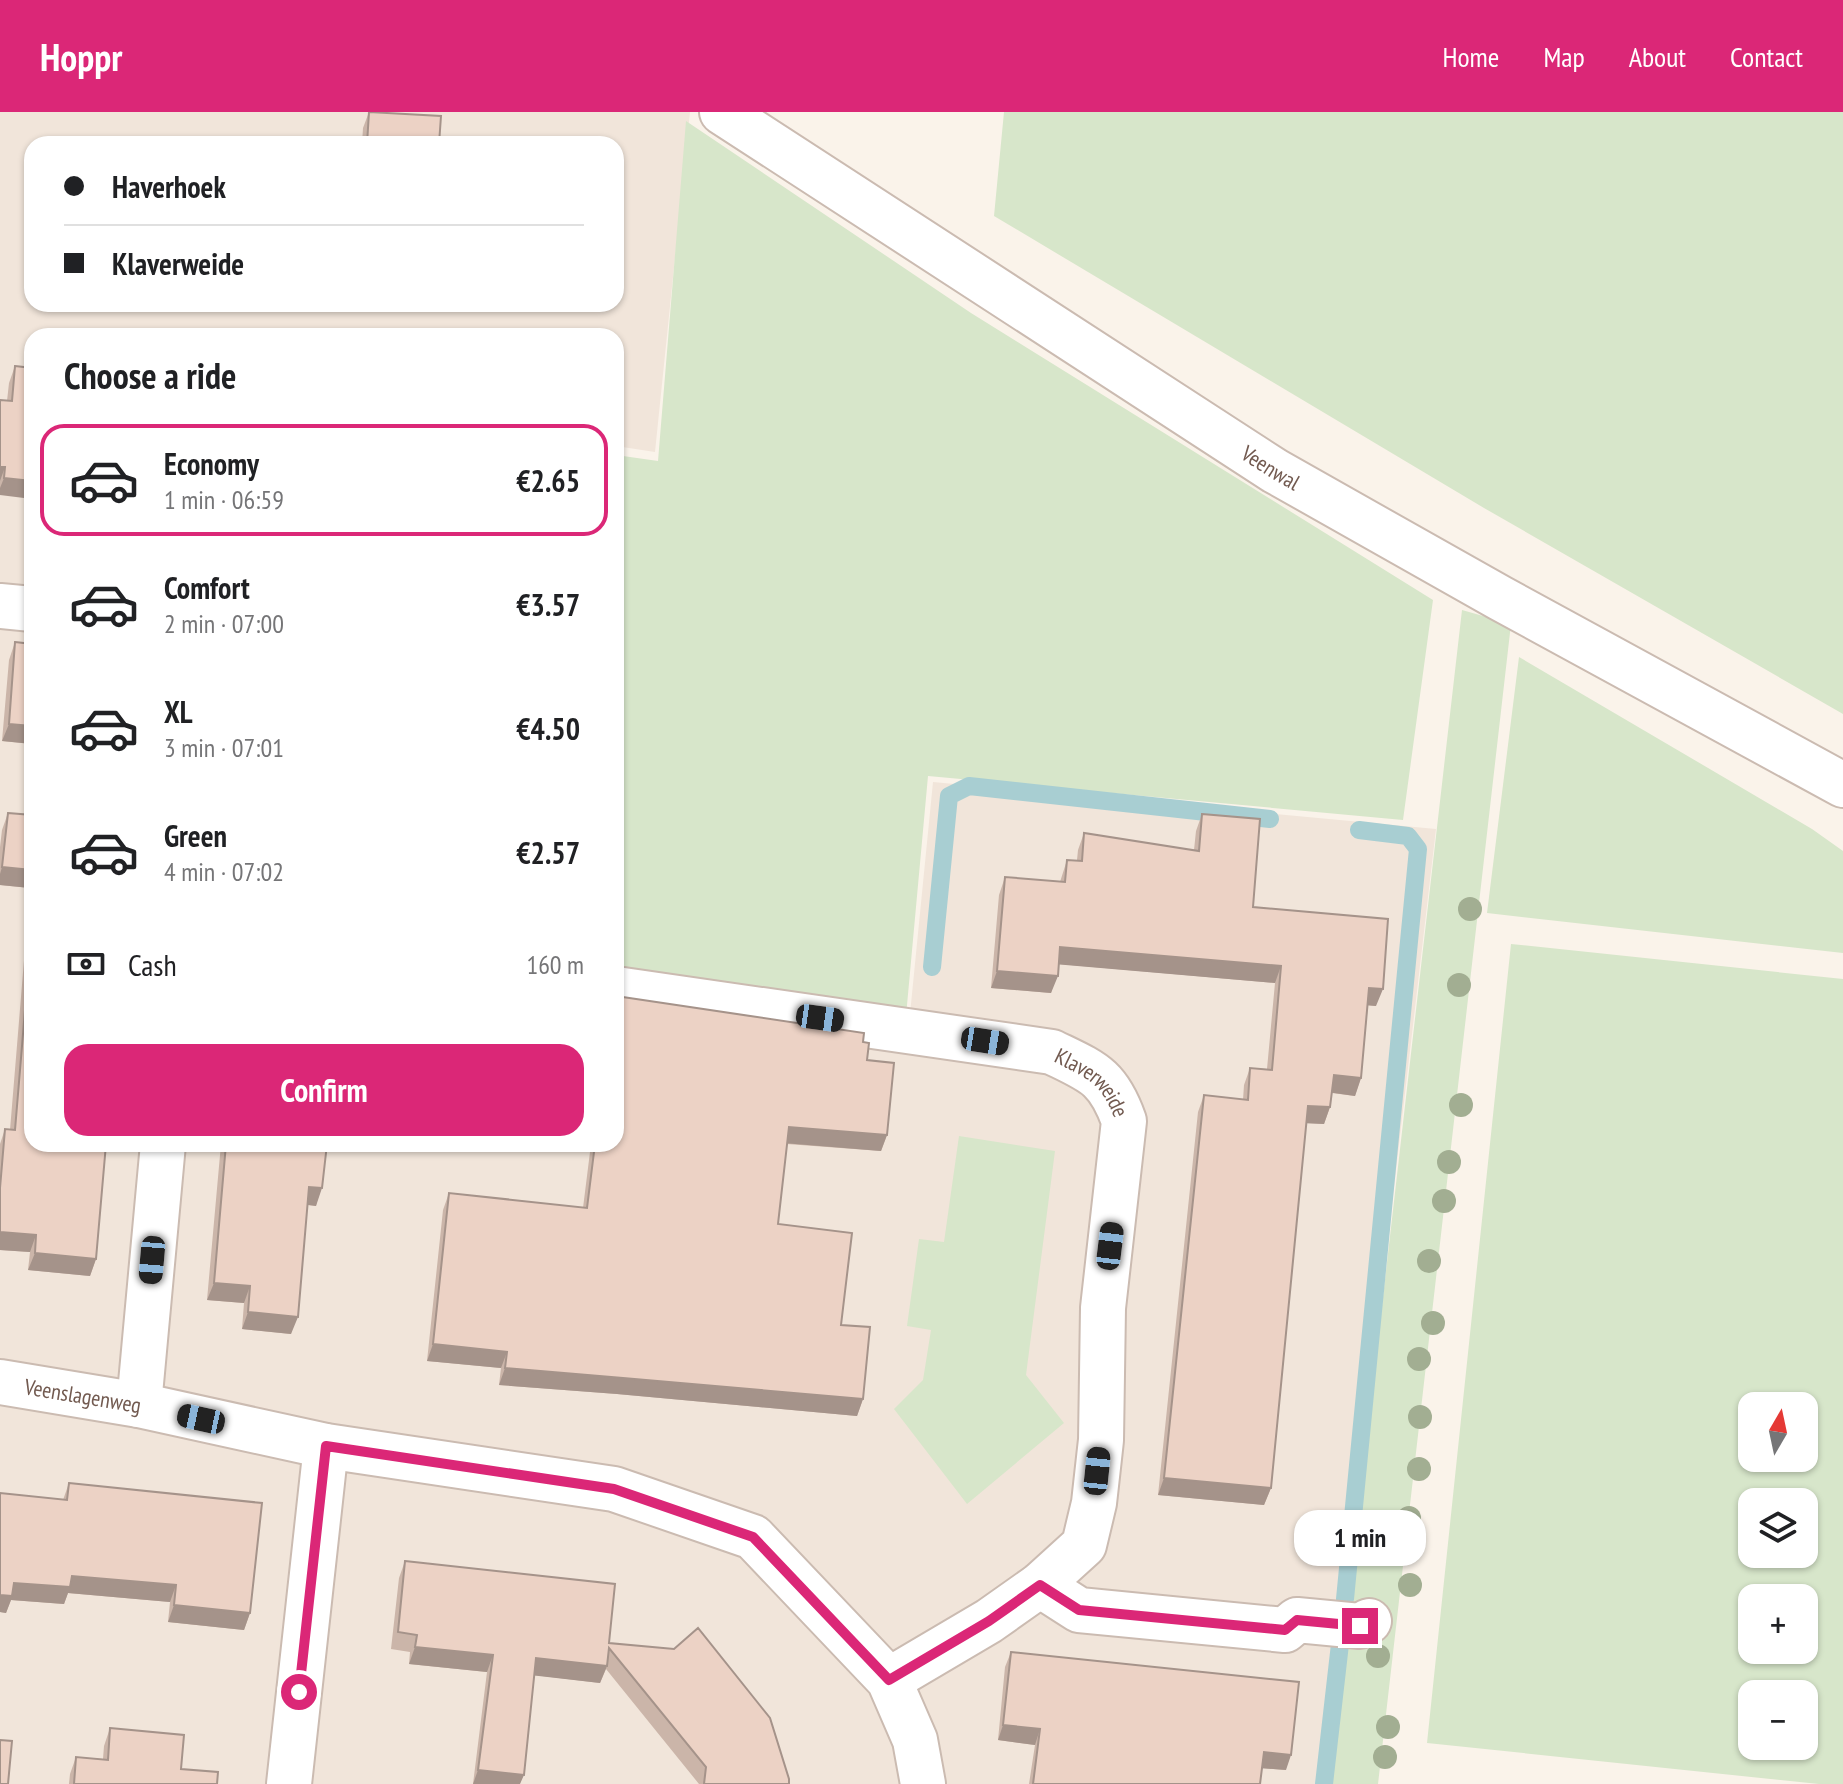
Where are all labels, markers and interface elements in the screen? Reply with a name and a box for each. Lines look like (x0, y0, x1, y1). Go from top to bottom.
text: Hoppr (40, 32, 122, 81)
text: Home (1443, 38, 1499, 75)
text: Map (1543, 38, 1585, 75)
text: About (1629, 38, 1686, 75)
text: Contact (1730, 38, 1803, 75)
text: Haverhoek (112, 167, 226, 206)
text: Klaverweide (112, 244, 244, 283)
text: Choose a ride (64, 352, 236, 399)
street label: Veenwal (1235, 438, 1306, 497)
icon: car (68, 444, 140, 516)
text: Economy (164, 444, 259, 483)
text: €2.65 (516, 461, 580, 500)
text: 1 min · 06:59 (164, 483, 284, 516)
icon: car (68, 568, 140, 640)
text: Comfort (164, 568, 250, 607)
text: €3.57 (516, 585, 580, 624)
text: 2 min · 07:00 (164, 607, 284, 640)
icon: car (68, 692, 140, 764)
text: XL (164, 692, 193, 731)
text: €4.50 (516, 709, 580, 748)
text: 3 min · 07:01 (164, 731, 284, 764)
icon: car (68, 816, 140, 888)
text: Green (164, 816, 227, 855)
text: €2.57 (516, 833, 580, 872)
text: 4 min · 07:02 (164, 855, 284, 888)
icon: cash (64, 942, 108, 986)
text: Cash (128, 945, 177, 984)
text: 160 m (526, 948, 584, 981)
car (795, 1003, 845, 1033)
car (959, 1025, 1011, 1057)
street label: Klaverweide (1050, 1042, 1135, 1121)
button: Confirm (64, 1044, 584, 1136)
car (1095, 1221, 1125, 1271)
car (138, 1235, 166, 1285)
street label: Veenslagenweg (22, 1372, 143, 1419)
north arrow (1738, 1392, 1818, 1472)
map controls (1738, 1392, 1818, 1760)
car (175, 1402, 227, 1436)
car (1083, 1446, 1111, 1496)
button: layers (1738, 1488, 1818, 1568)
callout: 1 min (1294, 1510, 1426, 1566)
text: 1 min (1334, 1521, 1386, 1554)
button: + (1738, 1584, 1818, 1664)
route end (1342, 1608, 1378, 1644)
route start (281, 1674, 317, 1710)
button: − (1738, 1680, 1818, 1760)

